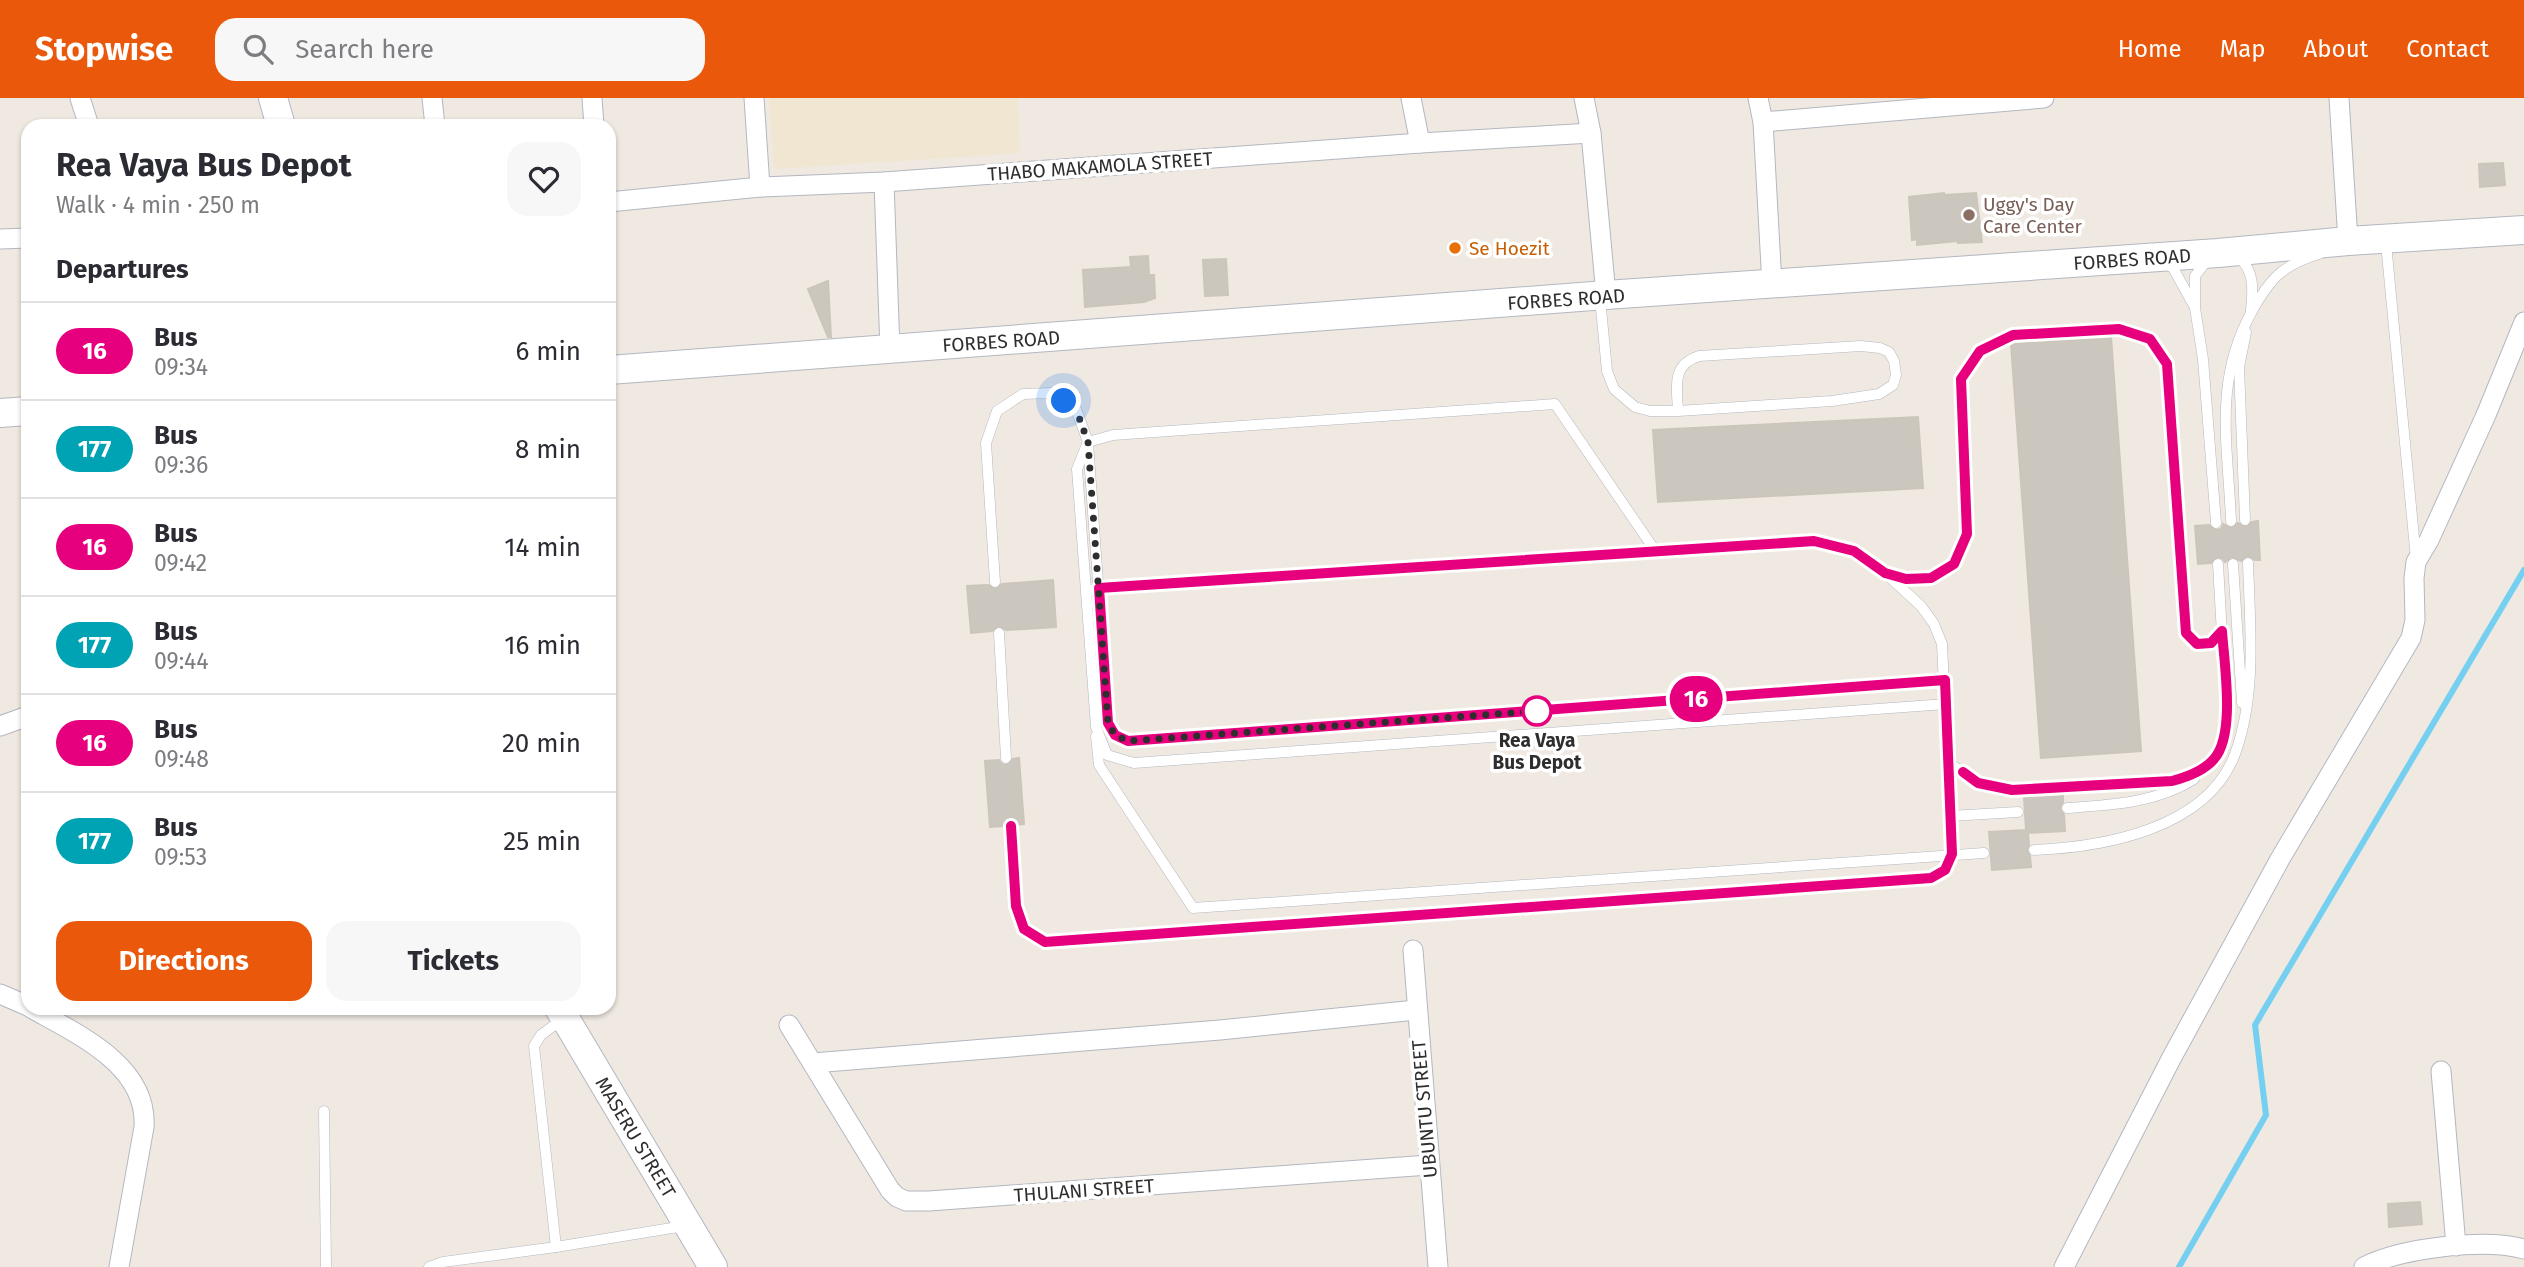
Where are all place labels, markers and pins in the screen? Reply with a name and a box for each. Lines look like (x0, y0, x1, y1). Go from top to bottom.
place label: Uggy's Day Care Center (1983, 193, 2083, 238)
marker: Uggy's Day Care Center (1961, 207, 1977, 223)
place label: Se Hoezit (1469, 237, 1550, 260)
marker: Se Hoezit (1447, 240, 1463, 256)
marker: Rea Vaya Bus Depot (1522, 696, 1552, 726)
place label: Rea Vaya Bus Depot (1493, 729, 1582, 774)

